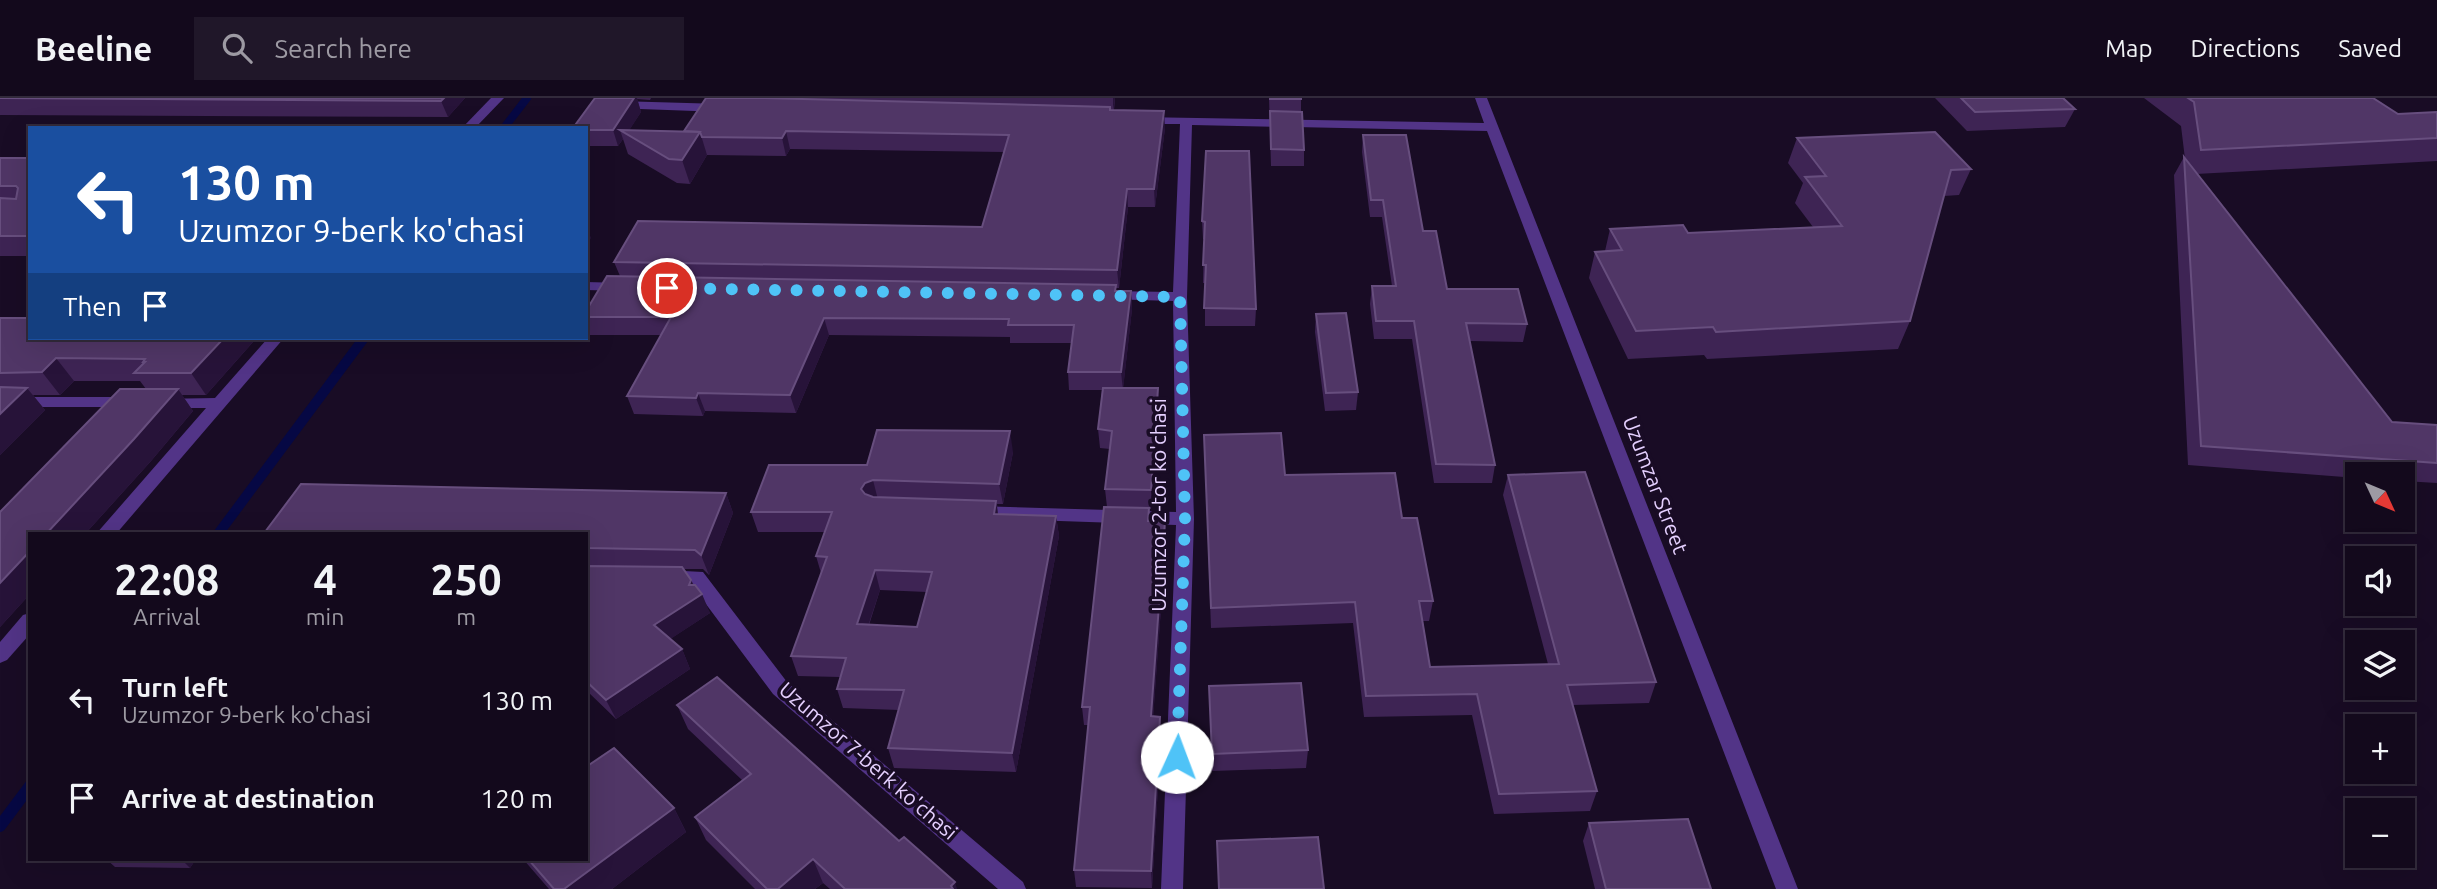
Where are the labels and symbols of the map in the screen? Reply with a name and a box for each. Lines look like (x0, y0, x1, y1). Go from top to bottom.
pin (637, 258, 697, 318)
street label: Uzumzor 2-tor ko'chasi (1146, 398, 1170, 612)
street label: Uzumzar Street (1619, 412, 1693, 557)
north arrow (2345, 462, 2415, 532)
street label: Uzumzor 7-berk ko'chasi (775, 677, 962, 844)
position arrow (1140, 720, 1214, 794)

